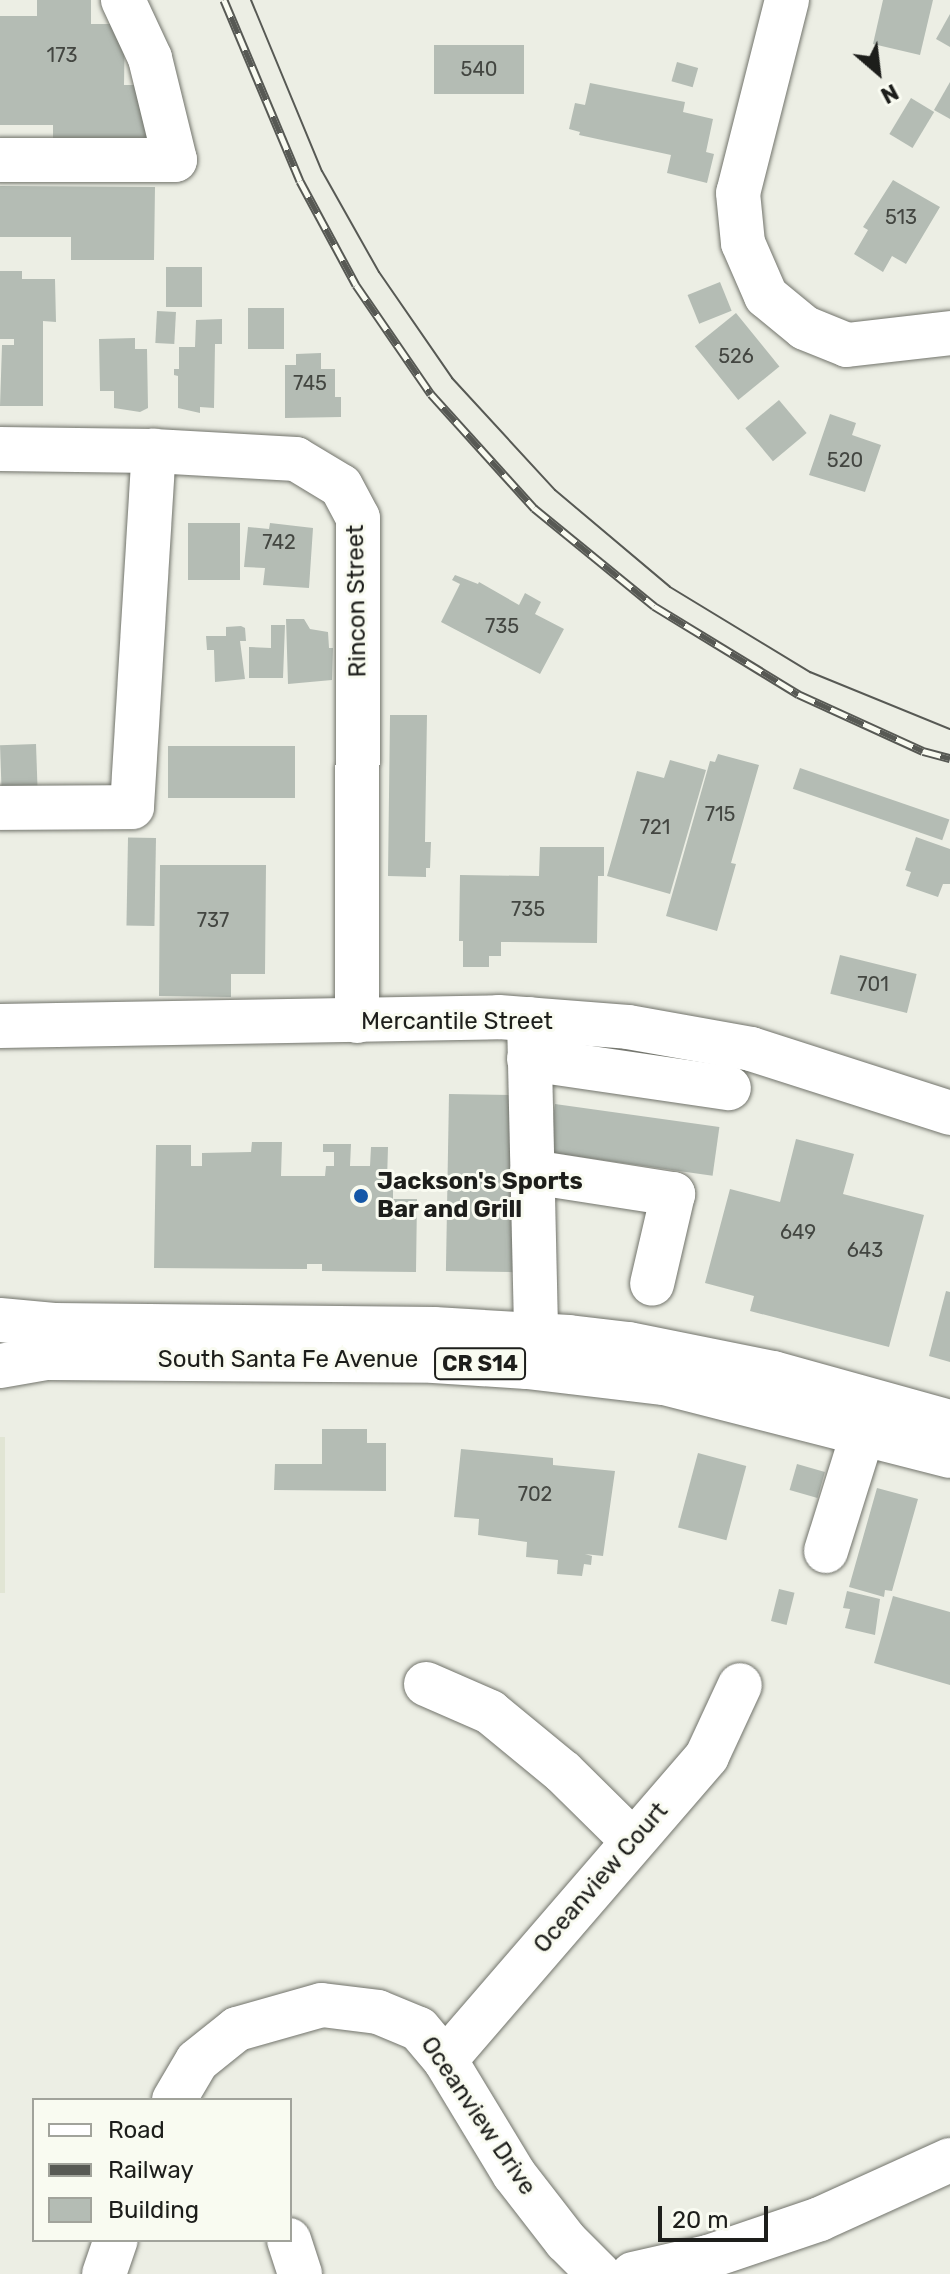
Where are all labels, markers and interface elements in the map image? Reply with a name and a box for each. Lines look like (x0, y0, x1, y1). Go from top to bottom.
north arrow (838, 32, 918, 112)
house number: 173 (47, 43, 77, 67)
house number: 540 (461, 57, 497, 81)
text: N (876, 78, 903, 109)
house number: 513 (885, 205, 917, 229)
house number: 526 (718, 344, 754, 368)
house number: 745 (293, 371, 327, 395)
house number: 520 (827, 448, 863, 472)
street label: Rincon Street (341, 524, 373, 678)
house number: 742 (262, 530, 296, 554)
house number: 735 (485, 614, 519, 638)
house number: 715 (705, 802, 735, 826)
house number: 721 (640, 815, 670, 839)
house number: 735 (511, 897, 545, 921)
house number: 737 (197, 908, 229, 932)
house number: 701 (857, 972, 889, 996)
street label: Mercantile Street (361, 1008, 553, 1036)
place label: Jackson's Sports Bar and Grill (377, 1168, 583, 1224)
marker: Jackson's Sports Bar and Grill (352, 1187, 370, 1205)
house number: 649 (780, 1220, 816, 1244)
house number: 643 (847, 1238, 883, 1262)
street label: South Santa Fe Avenue (157, 1346, 419, 1374)
road number: CR S14 (434, 1346, 526, 1382)
house number: 702 (518, 1482, 552, 1506)
street label: Oceanview Court (528, 1797, 674, 1959)
street label: Oceanview Drive (414, 2031, 542, 2201)
legend (32, 2098, 292, 2242)
text: Road (108, 2116, 165, 2144)
text: Railway (108, 2156, 194, 2184)
scale bar (662, 2190, 772, 2240)
text: Building (108, 2196, 199, 2224)
text: 20 m (672, 2206, 729, 2234)

